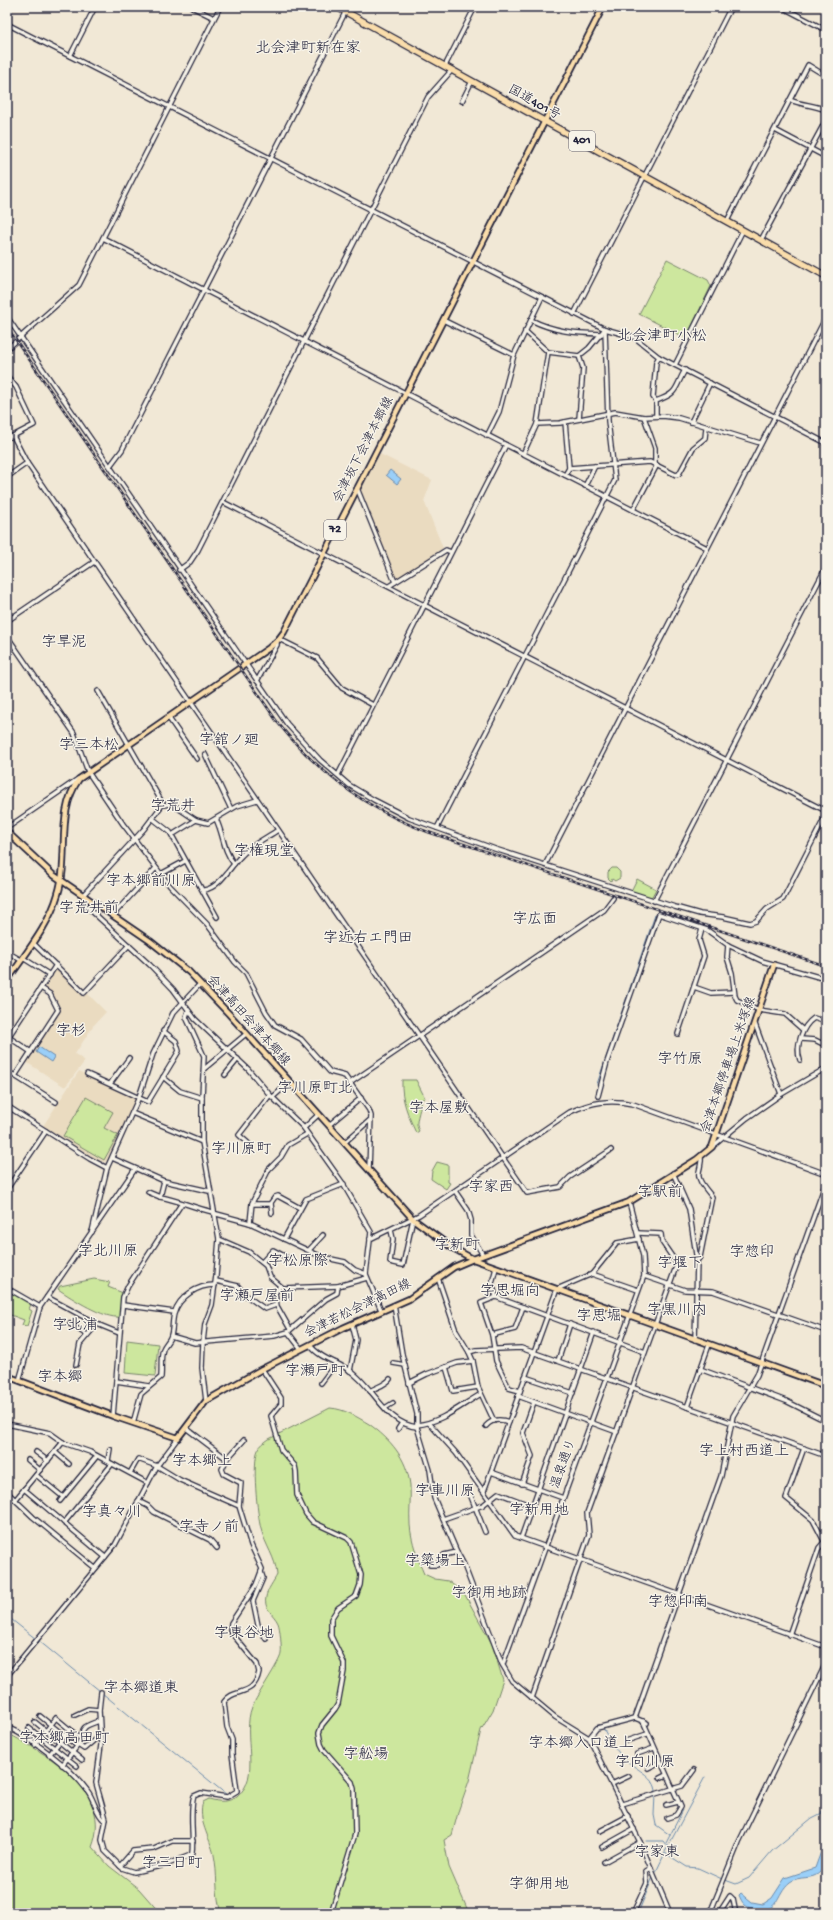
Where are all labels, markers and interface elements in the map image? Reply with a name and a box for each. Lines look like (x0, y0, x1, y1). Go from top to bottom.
district label: 北会津町新在家 (255, 39, 361, 58)
street label: 国道401号 (505, 82, 563, 124)
road number: 401 (569, 131, 595, 151)
district label: 北会津町小松 (617, 327, 707, 346)
street label: 会津坂下会津本郷線 (331, 394, 398, 506)
road number: 72 (324, 520, 346, 540)
district label: 字旱泥 (41, 633, 87, 652)
district label: 字舘ノ廻 (199, 731, 259, 750)
district label: 字三本松 (59, 736, 119, 755)
district label: 字荒井 (150, 797, 196, 816)
district label: 字権現堂 (234, 842, 294, 861)
district label: 字本郷前川原 (106, 872, 196, 891)
district label: 字荒井前 (59, 899, 119, 918)
district label: 字広面 (512, 910, 558, 929)
district label: 字近右エ門田 (323, 929, 413, 948)
street label: 会津高田会津本郷線 (203, 973, 293, 1070)
street label: 会津本郷停車場上米塚線 (698, 994, 760, 1135)
district label: 字杉 (56, 1022, 86, 1041)
district label: 字竹原 (657, 1050, 703, 1069)
district label: 字川原町北 (277, 1079, 353, 1098)
district label: 字本屋敷 (409, 1099, 469, 1118)
district label: 字川原町 (211, 1140, 272, 1159)
district label: 字家西 (468, 1178, 514, 1197)
district label: 字駅前 (637, 1183, 683, 1202)
district label: 字新町 (434, 1236, 480, 1255)
district label: 字北川原 (78, 1242, 138, 1261)
district label: 字惣印 (729, 1243, 775, 1262)
district label: 字松原際 (268, 1252, 328, 1271)
district label: 字堰下 (657, 1254, 703, 1273)
street label: 会津若松会津高田線 (302, 1276, 415, 1341)
district label: 字思堀向 (480, 1282, 540, 1301)
district label: 字瀬戸屋前 (219, 1287, 295, 1306)
district label: 字黒川内 (647, 1301, 707, 1320)
district label: 字思堀 (576, 1307, 622, 1326)
district label: 字北浦 (52, 1316, 98, 1335)
district label: 字瀬戸町 (285, 1362, 346, 1381)
district label: 字本郷 (37, 1368, 83, 1387)
street label: 温泉通り (547, 1437, 580, 1491)
district label: 字上村西道上 (699, 1442, 789, 1461)
district label: 字本郷上 (172, 1452, 232, 1471)
district label: 字車川原 (415, 1482, 475, 1501)
district label: 字新用地 (509, 1501, 569, 1520)
district label: 字真々川 (82, 1503, 142, 1522)
district label: 字寺ノ前 (179, 1518, 239, 1537)
district label: 字簗場上 (405, 1552, 465, 1571)
district label: 字御用地跡 (451, 1584, 527, 1603)
district label: 字惣印南 (648, 1593, 708, 1612)
district label: 字東谷地 (214, 1624, 274, 1643)
district label: 字本郷道東 (103, 1679, 179, 1698)
district label: 字本郷高田町 (19, 1729, 110, 1748)
district label: 字本郷入口道上 (528, 1734, 634, 1753)
district label: 字舩場 (343, 1745, 389, 1764)
district label: 字向川原 (615, 1753, 675, 1772)
district label: 字家東 (634, 1843, 680, 1862)
district label: 字三日町 (142, 1854, 203, 1873)
district label: 字御用地 (509, 1875, 569, 1894)

